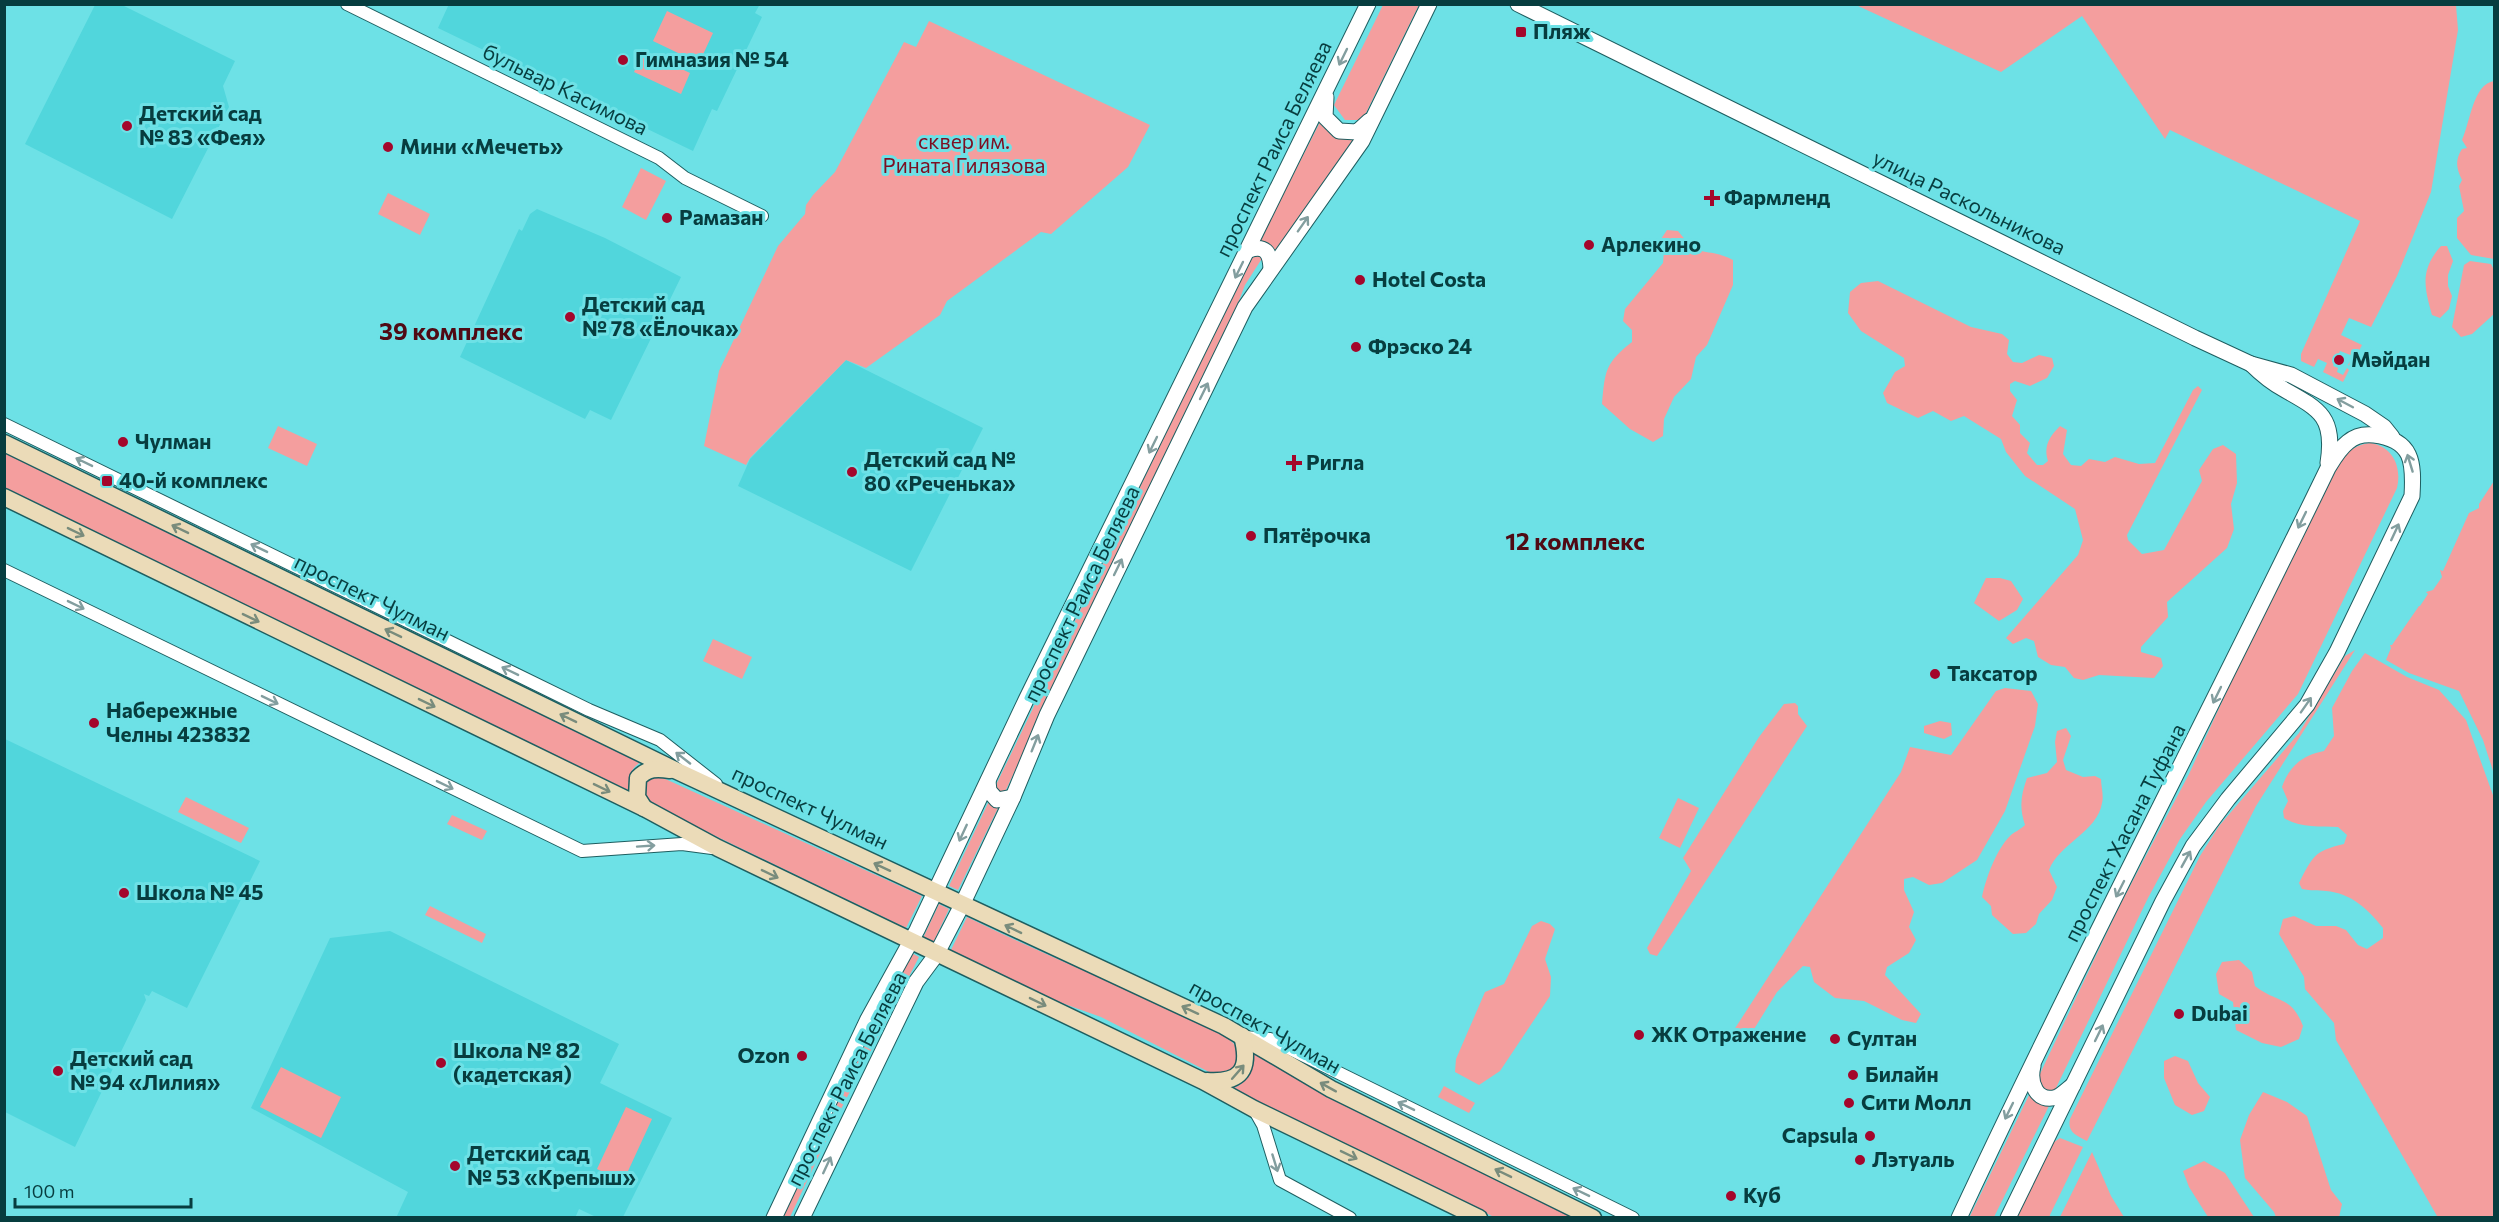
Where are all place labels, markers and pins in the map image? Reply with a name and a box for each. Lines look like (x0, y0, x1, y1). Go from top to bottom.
place label: Пляж (1533, 18, 1591, 43)
marker: Пляж (1514, 25, 1528, 39)
place label: Гимназия № 54 (635, 46, 789, 71)
marker: Гимназия № 54 (616, 53, 630, 67)
place label: Детский сад № 83 «Фея» (139, 100, 266, 149)
marker: Детский сад № 83 «Фея» (120, 119, 134, 133)
place label: Мини «Мечеть» (400, 133, 564, 158)
marker: Мини «Мечеть» (381, 140, 395, 154)
place label: Фармленд (1724, 184, 1830, 209)
marker: Фармленд (1705, 191, 1719, 205)
place label: Рамазан (679, 204, 763, 229)
marker: Рамазан (660, 211, 674, 225)
place label: Арлекино (1601, 231, 1701, 256)
marker: Арлекино (1582, 238, 1596, 252)
place label: Hotel Costa (1372, 266, 1486, 291)
marker: Hotel Costa (1353, 273, 1367, 287)
place label: Детский сад № 78 «Ёлочка» (582, 291, 739, 340)
marker: Детский сад № 78 «Ёлочка» (563, 310, 577, 324)
place label: Фрэско 24 (1368, 333, 1472, 358)
marker: Фрэско 24 (1349, 340, 1363, 354)
place label: Мәйдан (2351, 346, 2430, 371)
marker: Мәйдан (2332, 353, 2346, 367)
place label: Чулман (135, 428, 211, 453)
marker: Чулман (116, 435, 130, 449)
place label: Детский сад № 80 «Реченька» (864, 446, 1016, 495)
place label: Ригла (1306, 449, 1364, 474)
marker: Ригла (1287, 456, 1301, 470)
marker: Детский сад № 80 «Реченька» (845, 465, 859, 479)
place label: 40-й комплекс (119, 467, 268, 492)
marker: 40-й комплекс (100, 474, 114, 488)
place label: Пятёрочка (1263, 522, 1371, 547)
marker: Пятёрочка (1244, 529, 1258, 543)
place label: Таксатор (1947, 660, 2038, 685)
marker: Таксатор (1928, 667, 1942, 681)
place label: Набережные Челны 423832 (106, 697, 251, 746)
marker: Набережные Челны 423832 (87, 716, 101, 730)
place label: Школа № 45 (136, 879, 264, 904)
marker: Школа № 45 (117, 886, 131, 900)
place label: Dubai (2191, 1000, 2248, 1025)
marker: Dubai (2172, 1007, 2186, 1021)
place label: ЖК Отражение (1651, 1021, 1806, 1046)
place label: Султан (1847, 1025, 1917, 1050)
marker: ЖК Отражение (1632, 1028, 1646, 1042)
marker: Султан (1828, 1032, 1842, 1046)
place label: Школа № 82 (кадетская) (453, 1037, 580, 1086)
place label: Ozon (737, 1042, 790, 1067)
place label: Детский сад № 94 «Лилия» (70, 1045, 221, 1094)
marker: Ozon (795, 1049, 809, 1063)
marker: Школа № 82 (кадетская) (434, 1056, 448, 1070)
place label: Билайн (1865, 1061, 1939, 1086)
marker: Детский сад № 94 «Лилия» (51, 1064, 65, 1078)
marker: Билайн (1846, 1068, 1860, 1082)
place label: Сити Молл (1861, 1089, 1972, 1114)
marker: Сити Молл (1842, 1096, 1856, 1110)
place label: Capsula (1782, 1122, 1858, 1147)
marker: Capsula (1863, 1129, 1877, 1143)
place label: Детский сад № 53 «Крепыш» (467, 1140, 636, 1189)
place label: Лэтуаль (1872, 1146, 1954, 1171)
marker: Лэтуаль (1853, 1153, 1867, 1167)
marker: Детский сад № 53 «Крепыш» (448, 1159, 462, 1173)
place label: Куб (1743, 1182, 1781, 1207)
marker: Куб (1724, 1189, 1738, 1203)

